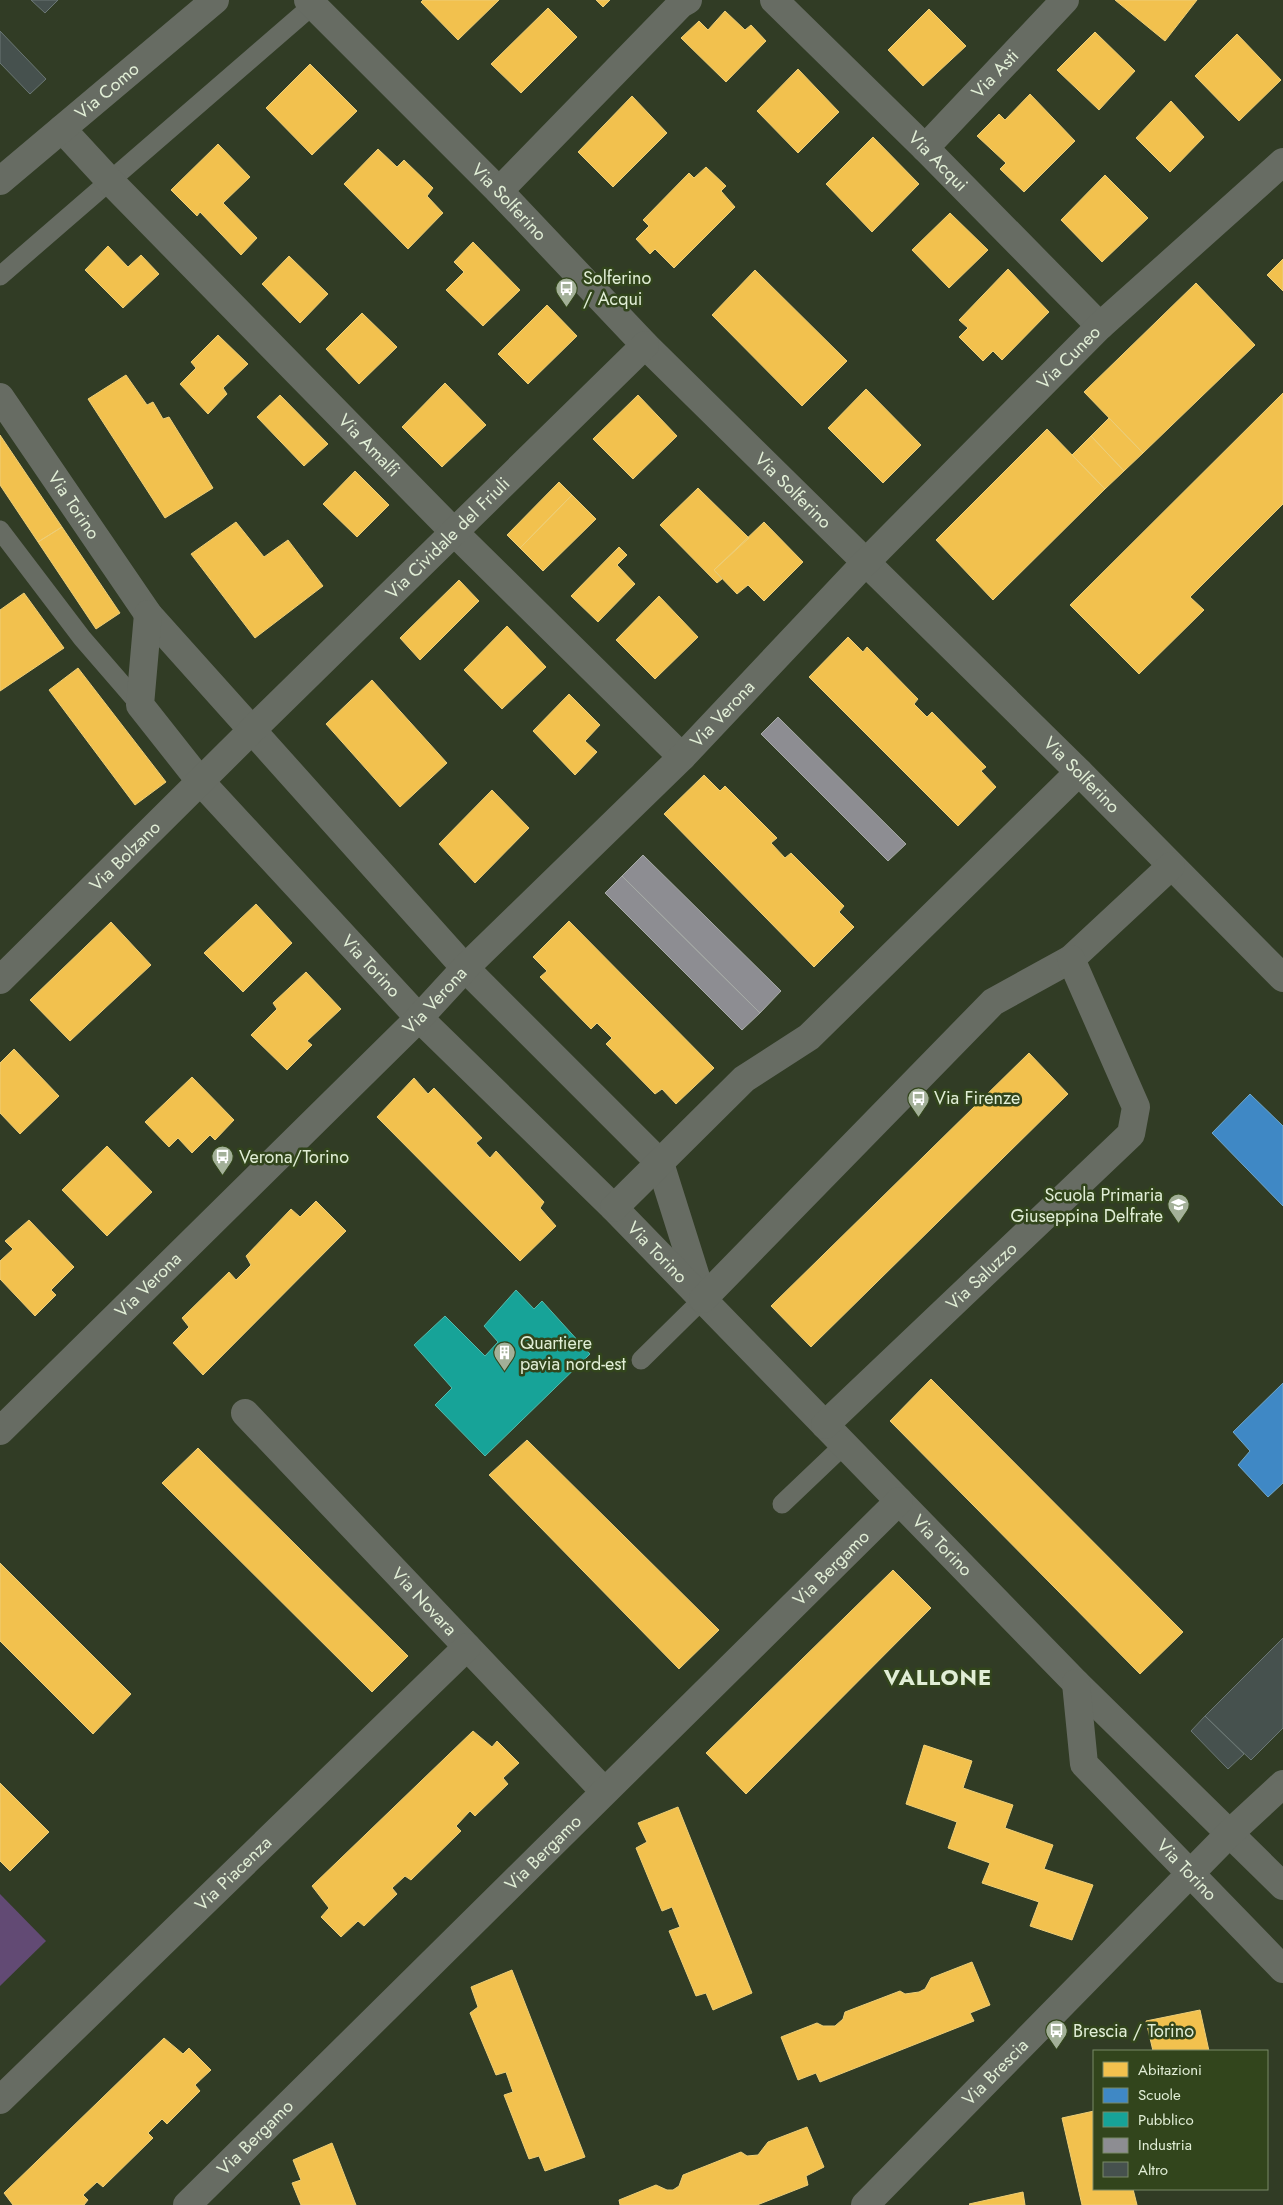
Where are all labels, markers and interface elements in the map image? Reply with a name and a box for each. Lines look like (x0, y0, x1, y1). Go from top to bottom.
street label: Via Asti (965, 44, 1025, 104)
street label: Via Como (69, 56, 145, 125)
street label: Via Acqui (902, 125, 974, 197)
street label: Via Solferino (465, 157, 553, 247)
place label: Solferino / Acqui (583, 265, 652, 312)
bus stop icon: Solferino / Acqui (555, 276, 579, 307)
street label: Via Cuneo (1031, 319, 1107, 395)
street label: Via Amalfi (332, 408, 406, 483)
street label: Via Solferino (749, 447, 838, 535)
street label: Via Torino (41, 466, 106, 545)
street label: Via Cividale del Friuli (380, 471, 516, 605)
street label: Via Verona (684, 674, 761, 754)
street label: Via Solferino (1037, 731, 1126, 819)
street label: Via Bolzano (84, 815, 166, 897)
street label: Via Torino (335, 929, 407, 1003)
street label: Via Verona (397, 961, 473, 1040)
place label: Via Firenze (934, 1085, 1020, 1111)
bus stop icon: Via Firenze (906, 1086, 930, 1117)
place label: Verona/Torino (239, 1144, 349, 1170)
bus stop icon: Verona/Torino (211, 1145, 235, 1176)
place label: Scuola Primaria Giuseppina Delfrate (1010, 1182, 1163, 1229)
school or university icon: Scuola Primaria Giuseppina Delfrate (1167, 1193, 1191, 1224)
street label: Via Torino (621, 1216, 693, 1289)
street label: Via Saluzzo (940, 1236, 1023, 1316)
street label: Via Verona (109, 1246, 187, 1324)
place label: Quartiere pavia nord-est (520, 1330, 627, 1377)
building icon: Quartiere pavia nord-est (492, 1341, 516, 1372)
street label: Via Torino (906, 1509, 979, 1582)
street label: Via Bergamo (787, 1524, 876, 1612)
street label: Via Novara (385, 1562, 463, 1642)
district label: VALLONE (883, 1661, 992, 1693)
street label: Via Bergamo (499, 1809, 588, 1897)
street label: Via Piacenza (189, 1830, 278, 1917)
street label: Via Torino (1151, 1833, 1223, 1907)
place label: Brescia / Torino (1073, 2018, 1194, 2044)
bus stop icon: Brescia / Torino (1045, 2019, 1069, 2050)
street label: Via Brescia (956, 2033, 1034, 2112)
legend (1093, 2050, 1268, 2190)
text: Abitazioni (1138, 2059, 1202, 2081)
text: Scuole (1138, 2084, 1181, 2106)
street label: Via Bergamo (211, 2093, 300, 2181)
text: Pubblico (1138, 2109, 1194, 2131)
text: Industria (1138, 2134, 1192, 2156)
text: Altro (1138, 2159, 1168, 2181)

